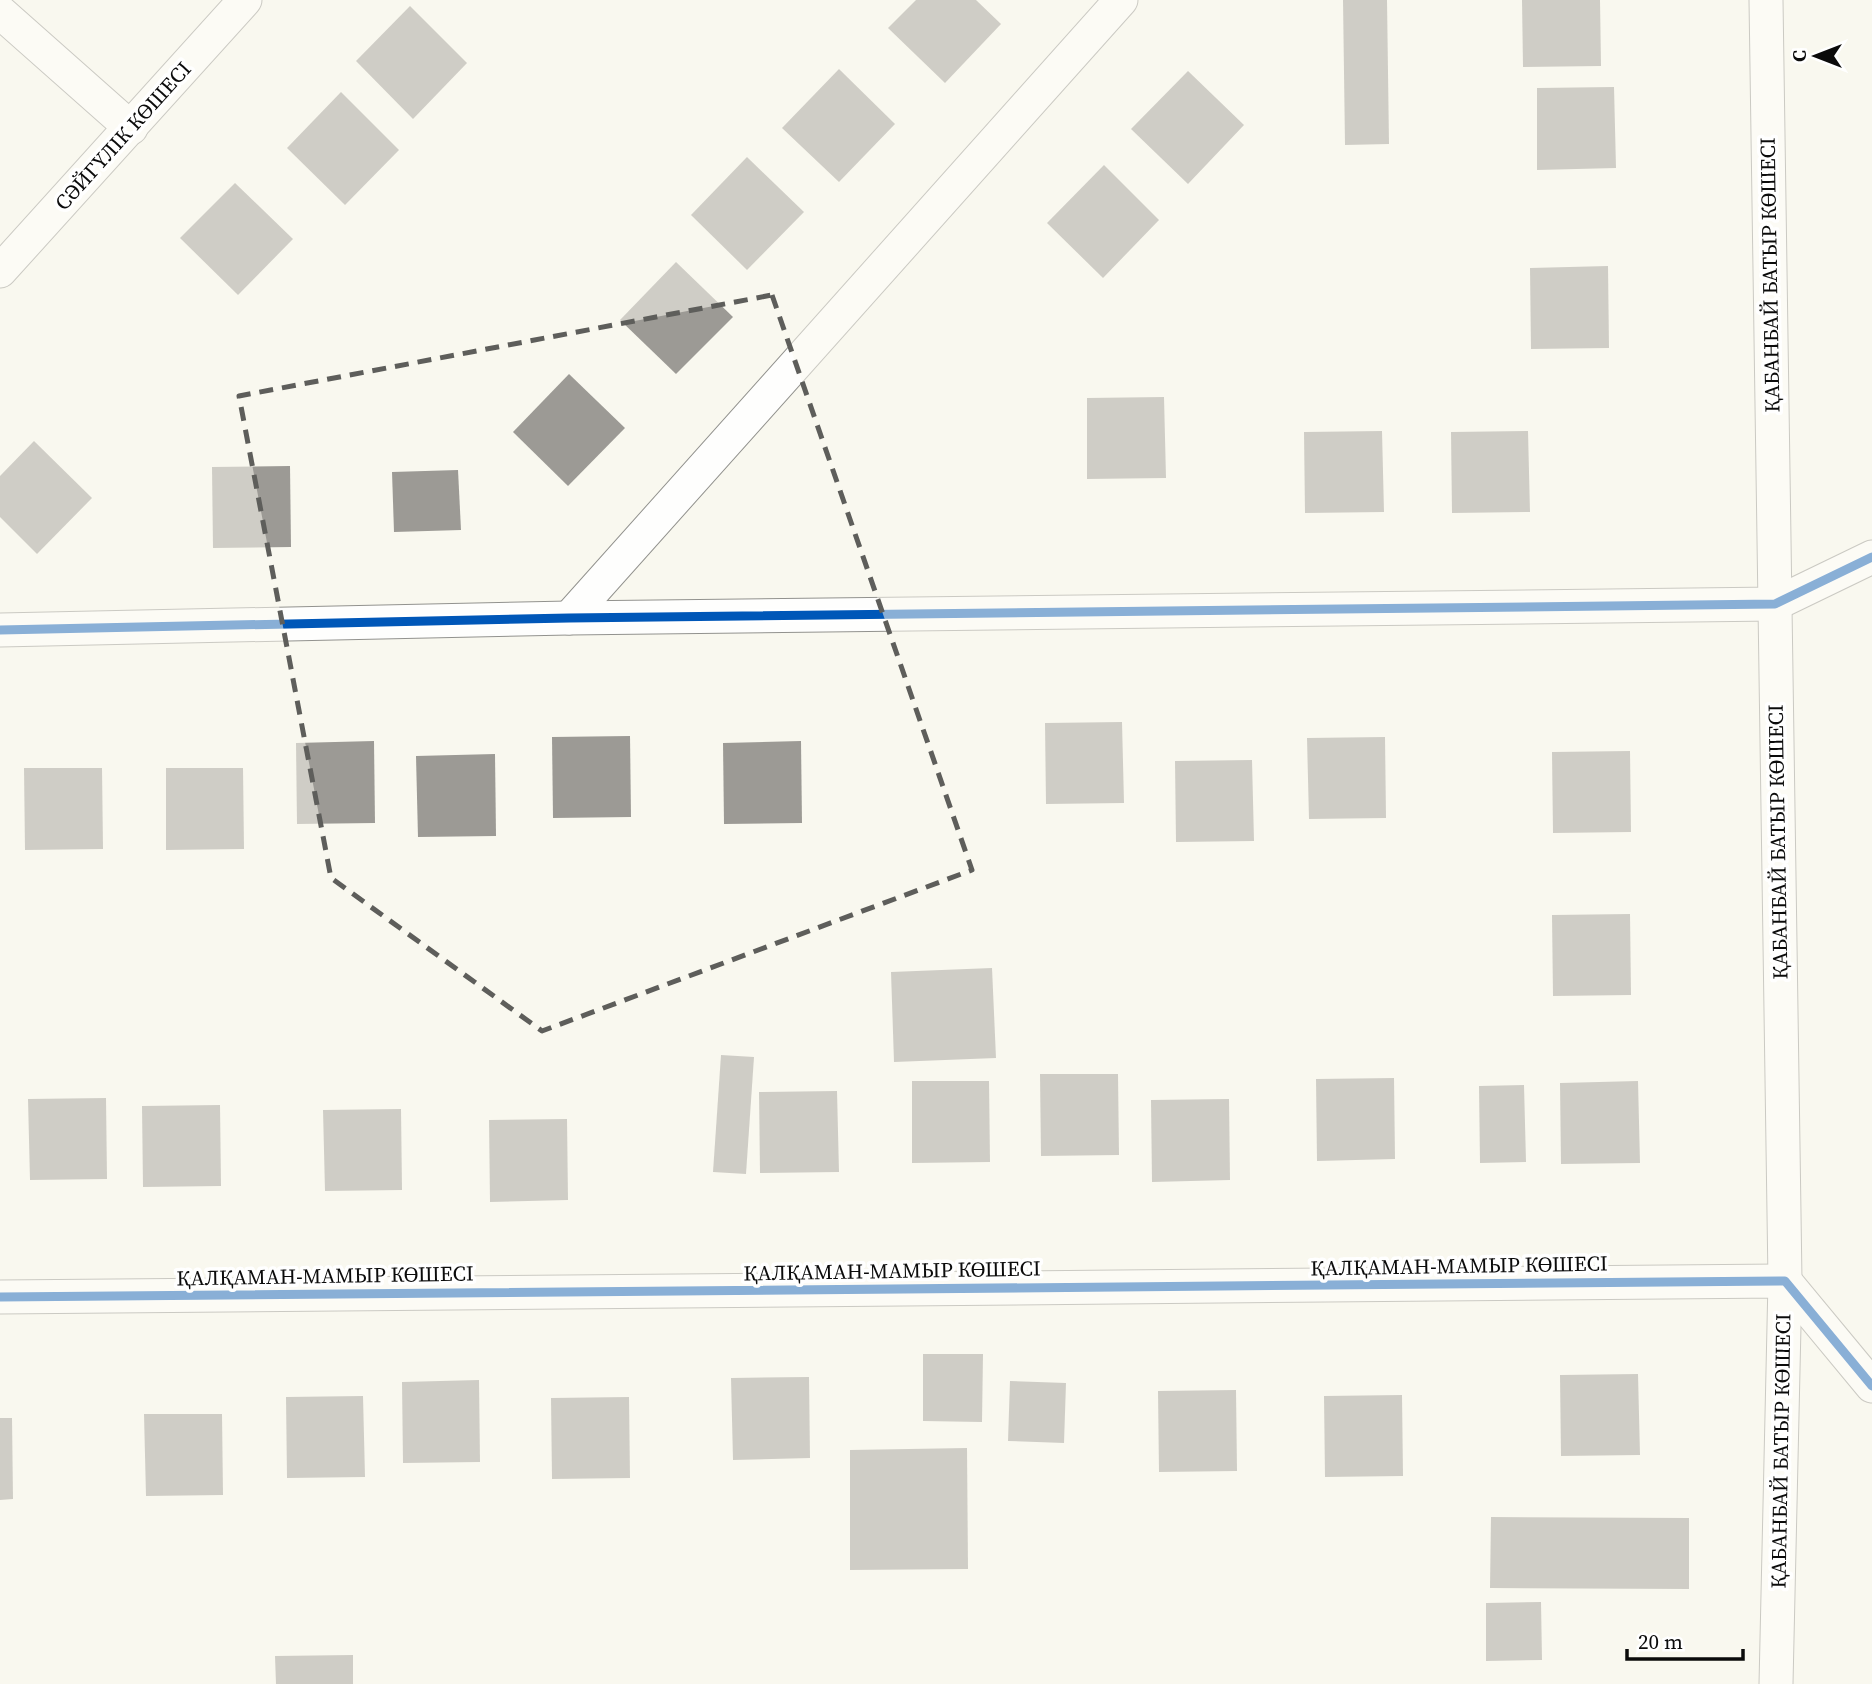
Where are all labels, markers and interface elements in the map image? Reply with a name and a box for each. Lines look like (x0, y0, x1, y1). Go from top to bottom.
north arrow (1781, 21, 1851, 91)
text: С (1786, 50, 1812, 62)
street label: СӘЙГҮЛІК КӨШЕСІ (48, 55, 197, 216)
street label: ҚАБАНБАЙ БАТЫР КӨШЕСІ (1753, 137, 1786, 413)
street label: ҚАБАНБАЙ БАТЫР КӨШЕСІ (1761, 704, 1794, 980)
street label: ҚАЛҚАМАН-МАМЫР КӨШЕСІ (1310, 1248, 1608, 1283)
street label: ҚАЛҚАМАН-МАМЫР КӨШЕСІ (743, 1253, 1041, 1288)
street label: ҚАЛҚАМАН-МАМЫР КӨШЕСІ (176, 1258, 474, 1293)
street label: ҚАБАНБАЙ БАТЫР КӨШЕСІ (1764, 1313, 1797, 1589)
scale bar (1627, 1618, 1742, 1662)
text: 20 m (1638, 1627, 1683, 1656)

